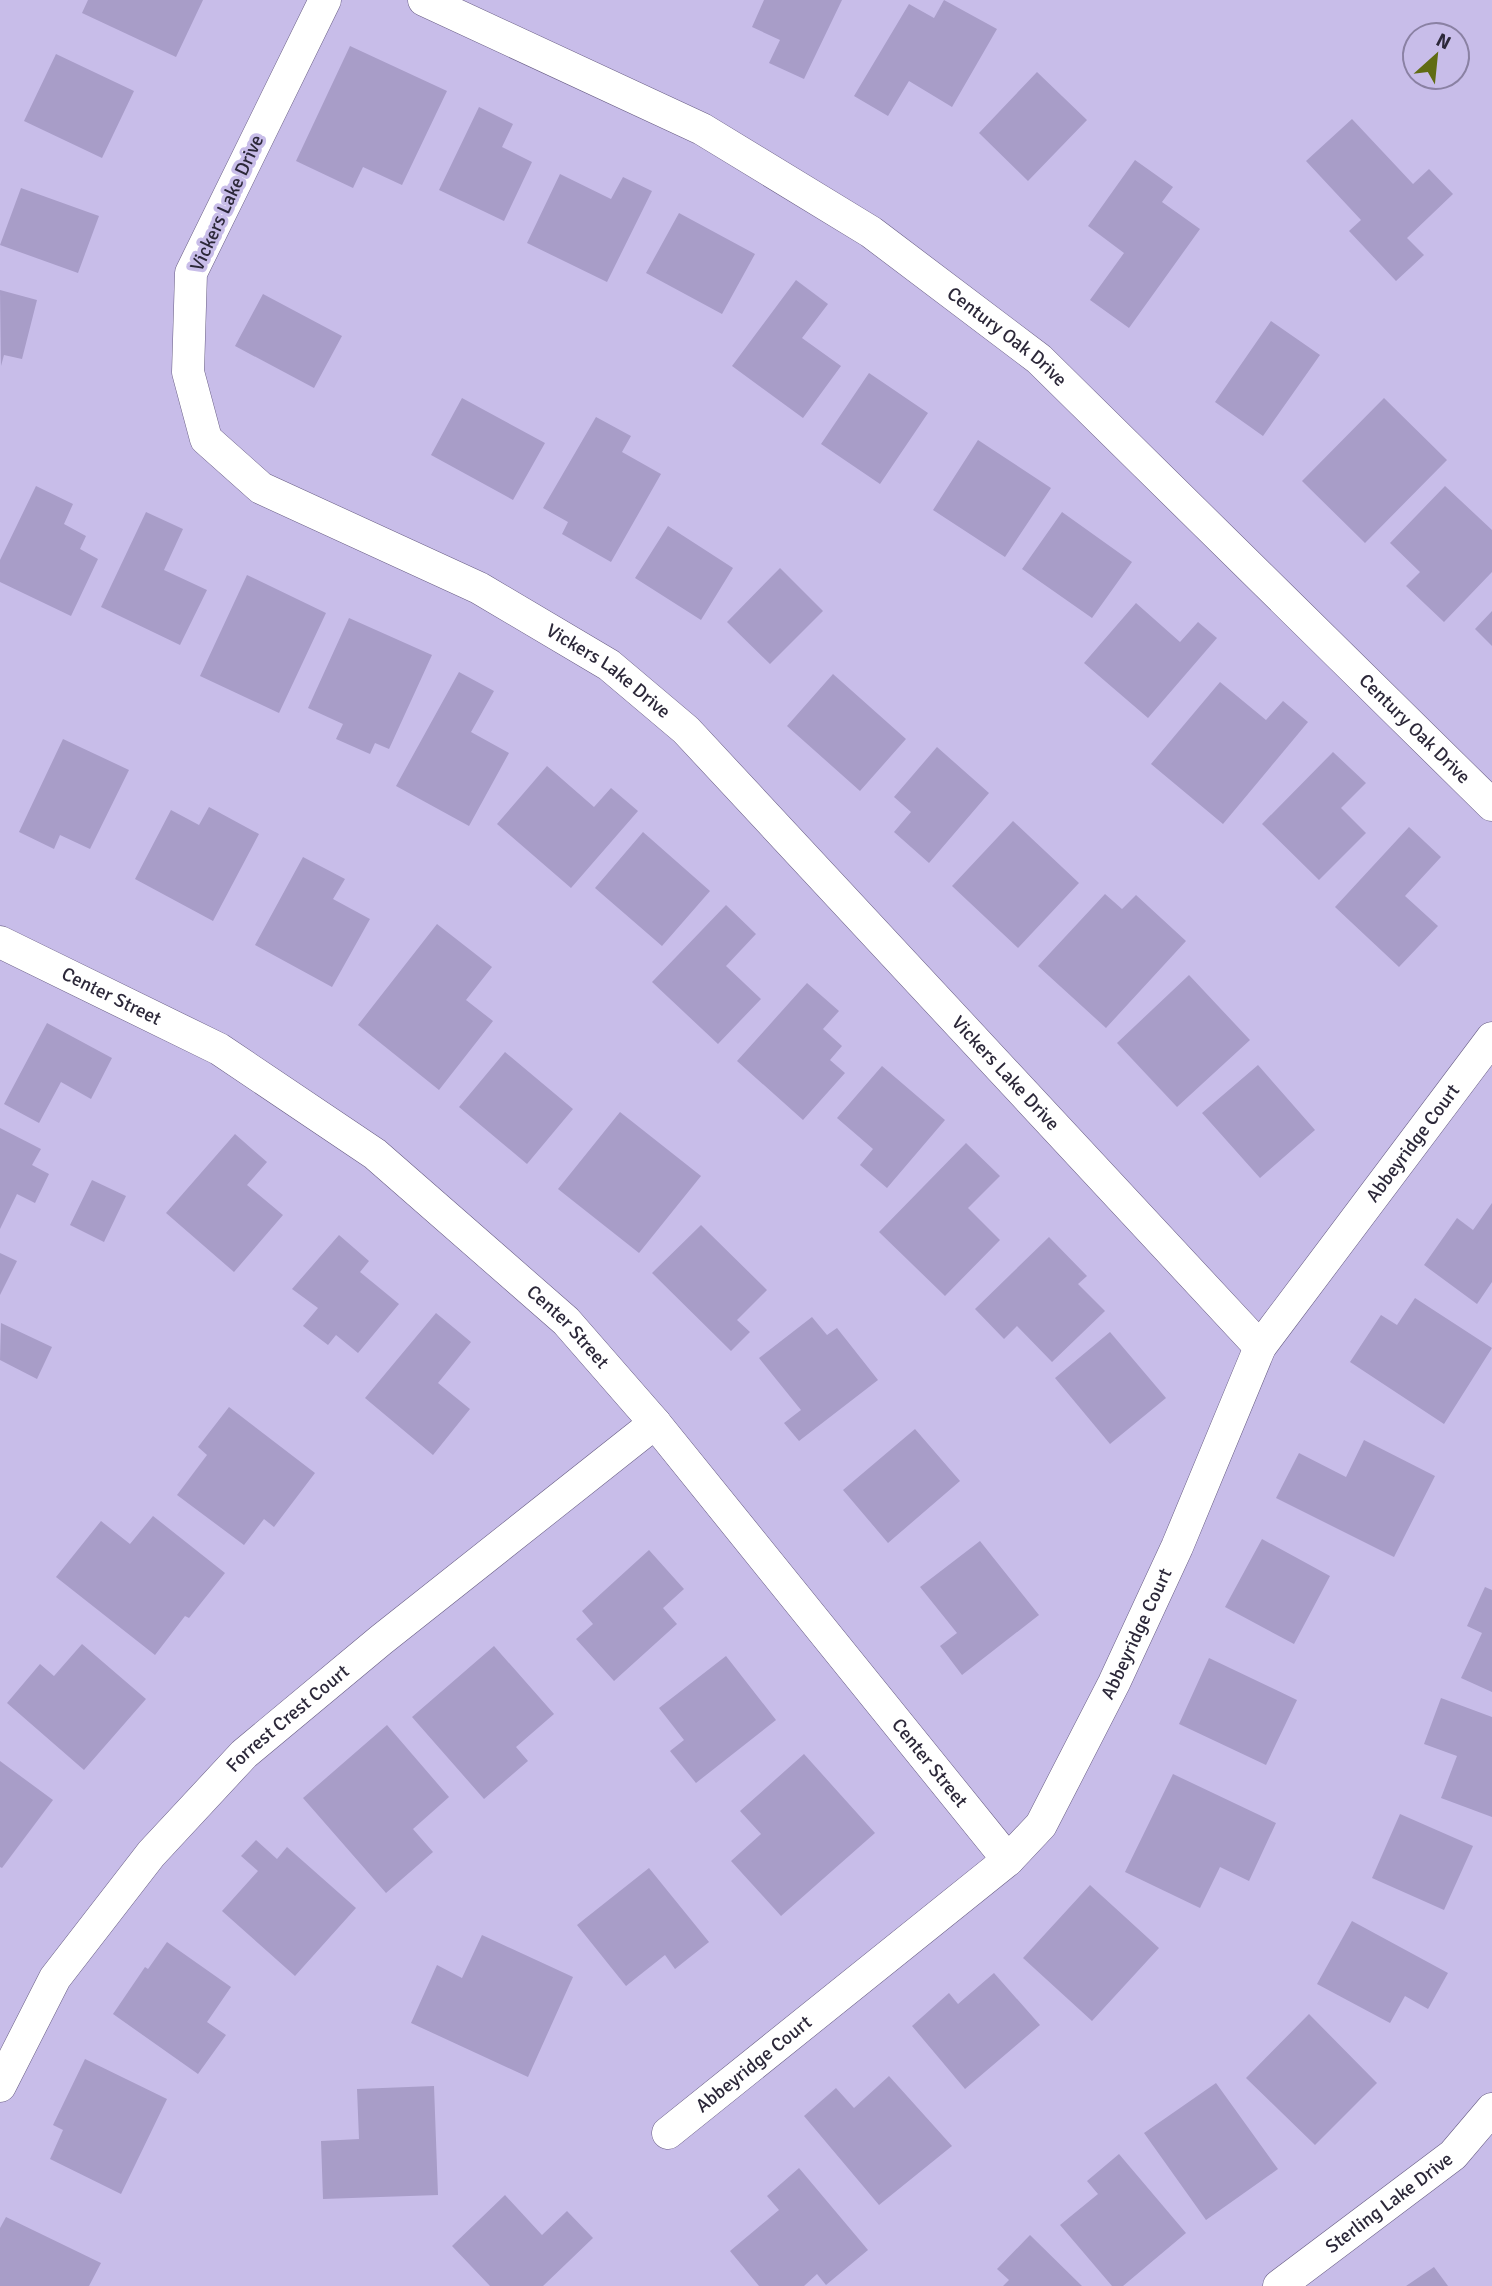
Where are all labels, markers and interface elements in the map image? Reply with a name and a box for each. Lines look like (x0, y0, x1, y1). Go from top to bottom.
north arrow (1401, 21, 1471, 91)
text: N (1432, 28, 1455, 55)
street label: Vickers Lake Drive (185, 131, 269, 275)
street label: Century Oak Drive (942, 282, 1072, 392)
street label: Vickers Lake Drive (542, 618, 675, 724)
street label: Century Oak Drive (1354, 669, 1475, 789)
street label: Center Street (58, 962, 165, 1031)
street label: Vickers Lake Drive (946, 1011, 1065, 1136)
street label: Abbeyridge Court (1361, 1079, 1465, 1207)
street label: Center Street (522, 1280, 614, 1374)
street label: Abbeyridge Court (1096, 1564, 1178, 1703)
street label: Forrest Crest Court (221, 1659, 355, 1777)
street label: Center Street (886, 1714, 973, 1813)
street label: Abbeyridge Court (691, 2010, 817, 2118)
street label: Sterling Lake Drive (1321, 2147, 1458, 2259)

